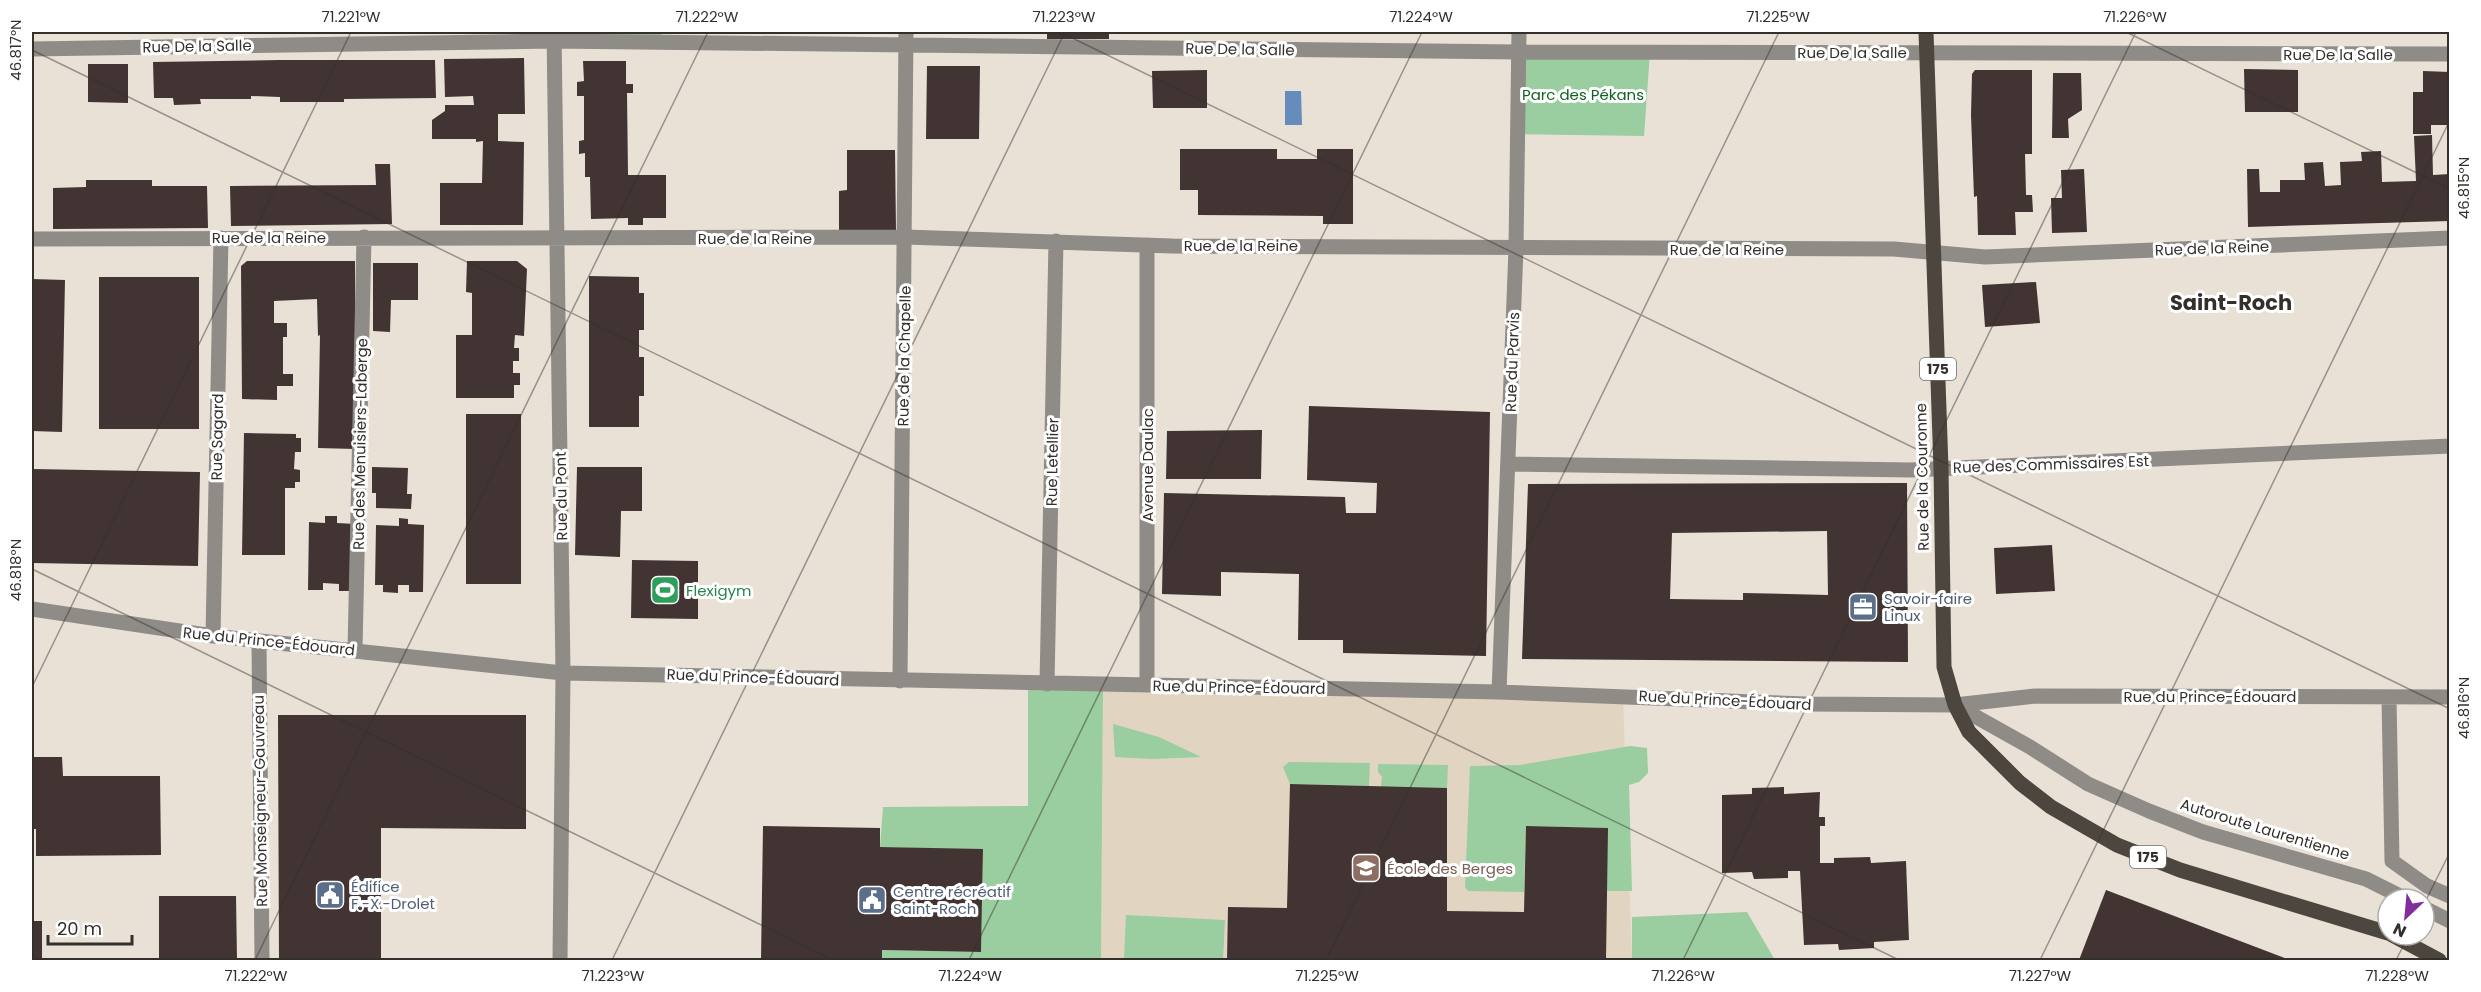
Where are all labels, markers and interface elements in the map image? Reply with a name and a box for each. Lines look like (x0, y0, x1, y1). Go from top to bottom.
text: 71.221°W (322, 6, 381, 27)
text: 71.222°W (676, 6, 739, 27)
text: 71.223°W (1032, 6, 1096, 27)
text: 71.224°W (1389, 6, 1453, 27)
text: 71.225°W (1746, 6, 1810, 27)
text: 71.226°W (2103, 6, 2167, 27)
text: 46.817°N (5, 19, 26, 81)
street label: Rue De la Salle (142, 35, 252, 57)
street label: Rue De la Salle (1185, 38, 1295, 60)
street label: Rue De la Salle (1797, 42, 1907, 63)
street label: Rue De la Salle (2283, 44, 2393, 65)
park label: Parc des Pékans (1522, 84, 1644, 105)
text: 46.815°N (2453, 157, 2474, 219)
street label: Rue de la Reine (212, 227, 326, 248)
street label: Rue de la Reine (698, 228, 812, 249)
street label: Rue de la Reine (1184, 235, 1298, 256)
street label: Rue de la Reine (2155, 236, 2269, 260)
street label: Rue de la Reine (1670, 239, 1784, 260)
street label: Rue de la Chapelle (892, 285, 916, 427)
district label: Saint-Roch (2170, 288, 2292, 317)
street label: Rue du Parvis (1500, 311, 1524, 412)
street label: Rue des Menuisiers-Laberge (348, 338, 372, 550)
road number: 175 (1920, 358, 1956, 380)
street label: Rue Sagard (206, 393, 228, 481)
street label: Rue de la Couronne (1910, 403, 1934, 551)
street label: Avenue Daulac (1137, 408, 1158, 522)
street label: Rue Letellier (1041, 417, 1063, 506)
street label: Rue des Commissaires Est (1953, 450, 2149, 478)
street label: Rue du Pont (550, 451, 572, 541)
text: 46.818°N (5, 539, 26, 601)
sports icon: Flexigym (649, 574, 681, 606)
place label: Flexigym (686, 580, 751, 601)
place label: Savoir-faire Linux (1884, 588, 1972, 626)
office icon: Savoir-faire Linux (1847, 591, 1879, 623)
street label: Rue du Prince-Édouard (182, 622, 356, 660)
street label: Rue du Prince-Édouard (666, 663, 840, 691)
street label: Rue du Prince-Édouard (1152, 675, 1326, 699)
text: 46.816°N (2453, 677, 2474, 739)
street label: Rue du Prince-Édouard (1638, 685, 1812, 715)
street label: Rue du Prince-Édouard (2124, 686, 2296, 707)
street label: Rue Monseigneur-Gauvreau (248, 695, 272, 907)
street label: Autoroute Laurentienne (2178, 793, 2352, 865)
road number: 175 (2130, 846, 2166, 868)
school or university icon: École des Berges (1350, 852, 1382, 884)
place label: École des Berges (1387, 858, 1513, 879)
place label: Édifice F.-X.-Drolet (351, 876, 435, 914)
public building icon: Édifice F.-X.-Drolet (314, 879, 346, 911)
place label: Centre récréatif Saint-Roch (893, 881, 1011, 919)
public building icon: Centre récréatif Saint-Roch (856, 884, 888, 916)
north arrow (2376, 887, 2436, 947)
scale bar (48, 908, 132, 946)
text: 20 m (57, 916, 102, 941)
text: N (2389, 917, 2410, 943)
text: 71.222°W (225, 965, 288, 986)
text: 71.223°W (581, 965, 645, 986)
text: 71.224°W (938, 965, 1002, 986)
text: 71.225°W (1295, 965, 1359, 986)
text: 71.226°W (1651, 965, 1715, 986)
text: 71.227°W (2009, 965, 2072, 986)
text: 71.228°W (2365, 965, 2429, 986)

